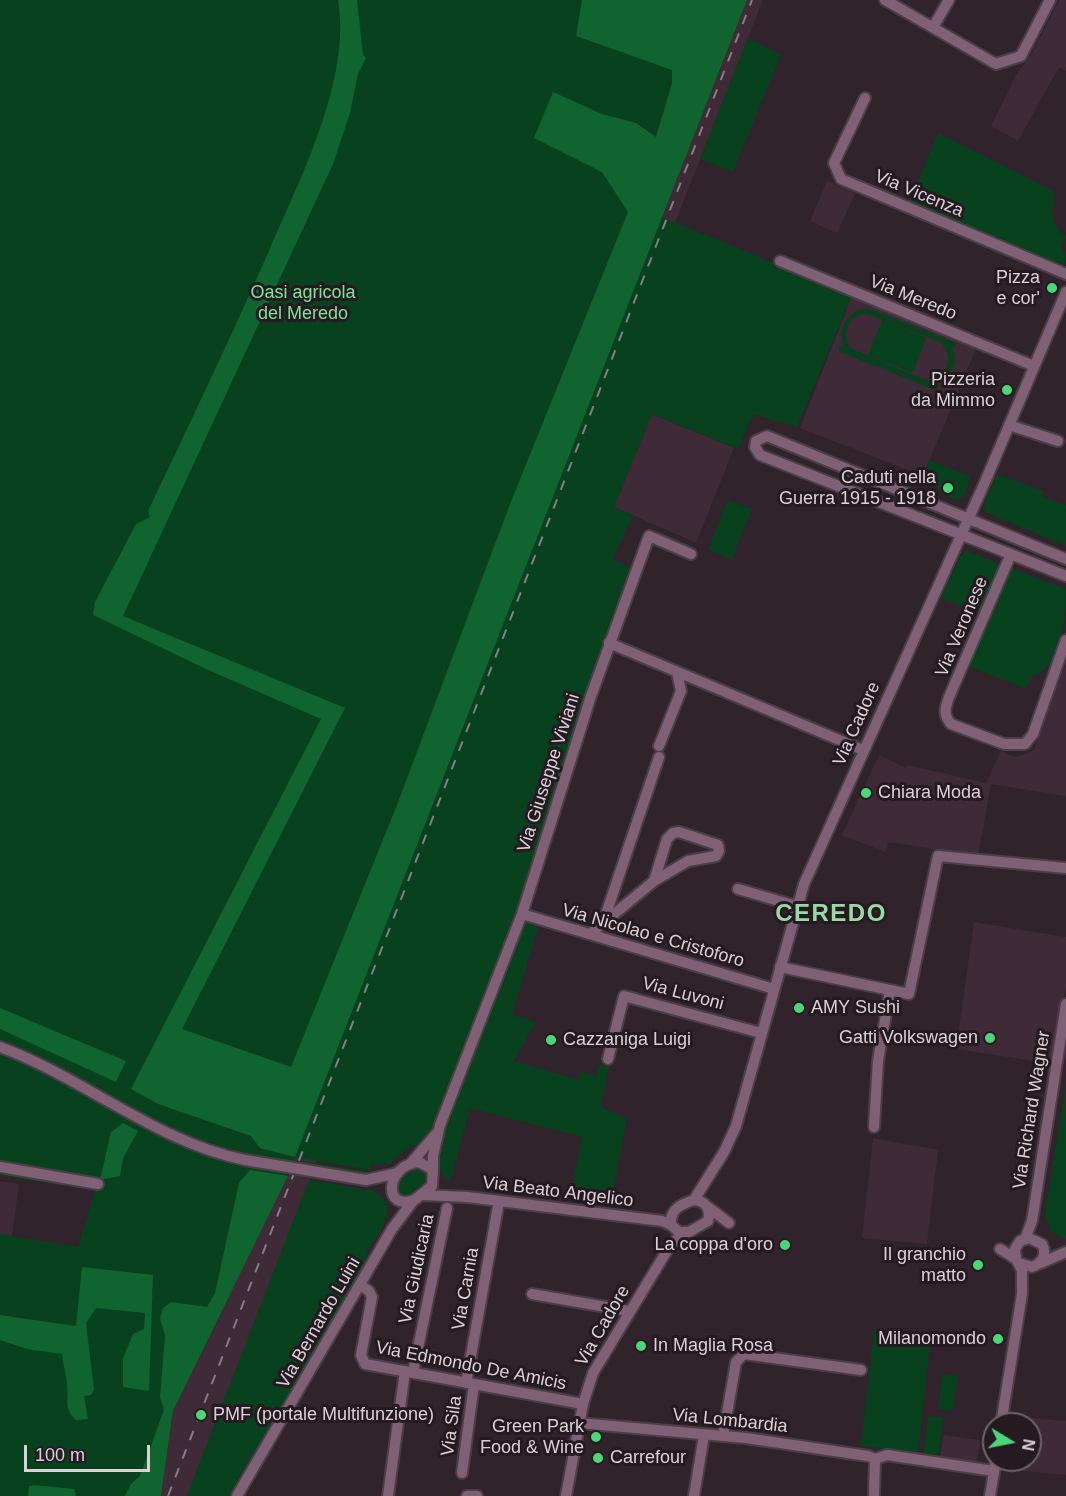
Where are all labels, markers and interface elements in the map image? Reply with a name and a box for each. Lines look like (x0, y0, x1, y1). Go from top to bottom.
street label: Via Vicenza (871, 166, 967, 222)
place label: Pizza e cor' (996, 267, 1040, 310)
street label: Via Meredo (866, 271, 960, 325)
marker: Pizza e cor' (1045, 281, 1059, 295)
park label: Oasi agricola del Meredo (250, 282, 356, 324)
place label: Pizzeria da Mimmo (911, 369, 995, 412)
marker: Pizzeria da Mimmo (1000, 383, 1014, 397)
place label: Caduti nella Guerra 1915 - 1918 (779, 467, 936, 510)
marker: Caduti nella Guerra 1915 - 1918 (941, 481, 955, 495)
street label: Via Veronese (931, 574, 993, 680)
street label: Via Cadore (829, 679, 885, 769)
street label: Via Giuseppe Viviani (513, 691, 585, 855)
place label: Chiara Moda (878, 782, 981, 804)
marker: Chiara Moda (859, 786, 873, 800)
street label: Via Nicolao e Cristoforo (559, 900, 747, 972)
district label: CEREDO (775, 900, 887, 928)
street label: Via Luvoni (640, 973, 726, 1015)
place label: AMY Sushi (811, 997, 900, 1019)
marker: AMY Sushi (792, 1001, 806, 1015)
place label: Gatti Volkswagen (839, 1027, 978, 1049)
place label: Cazzaniga Luigi (563, 1029, 691, 1051)
street label: Via Richard Wagner (1009, 1029, 1055, 1191)
marker: Gatti Volkswagen (983, 1031, 997, 1045)
marker: Cazzaniga Luigi (544, 1033, 558, 1047)
street label: Via Beato Angelico (481, 1172, 635, 1212)
street label: Via Giudicaria (395, 1212, 439, 1326)
place label: La coppa d'oro (654, 1234, 773, 1256)
marker: La coppa d'oro (778, 1238, 792, 1252)
place label: Il granchio matto (883, 1244, 966, 1286)
street label: Via Carnia (448, 1246, 484, 1332)
street label: Via Bernardo Luini (273, 1254, 365, 1392)
marker: Il granchio matto (971, 1258, 985, 1272)
street label: Via Cadore (571, 1282, 635, 1370)
place label: Milanomondo (878, 1328, 986, 1350)
marker: Milanomondo (991, 1332, 1005, 1346)
place label: In Maglia Rosa (653, 1335, 773, 1357)
street label: Via Edmondo De Amicis (374, 1337, 568, 1395)
marker: In Maglia Rosa (634, 1339, 648, 1353)
street label: Via Sila (437, 1394, 467, 1458)
place label: PMF (portale Multifunzione) (213, 1404, 434, 1426)
street label: Via Lombardia (671, 1404, 789, 1438)
marker: PMF (portale Multifunzione) (194, 1408, 208, 1422)
north arrow (982, 1412, 1042, 1472)
place label: Green Park Food & Wine (480, 1416, 584, 1458)
marker: Green Park Food & Wine (589, 1430, 603, 1444)
scale bar (27, 1433, 153, 1471)
text: N (1019, 1438, 1038, 1452)
text: 100 m (35, 1445, 85, 1465)
place label: Carrefour (610, 1447, 686, 1469)
marker: Carrefour (591, 1451, 605, 1465)

